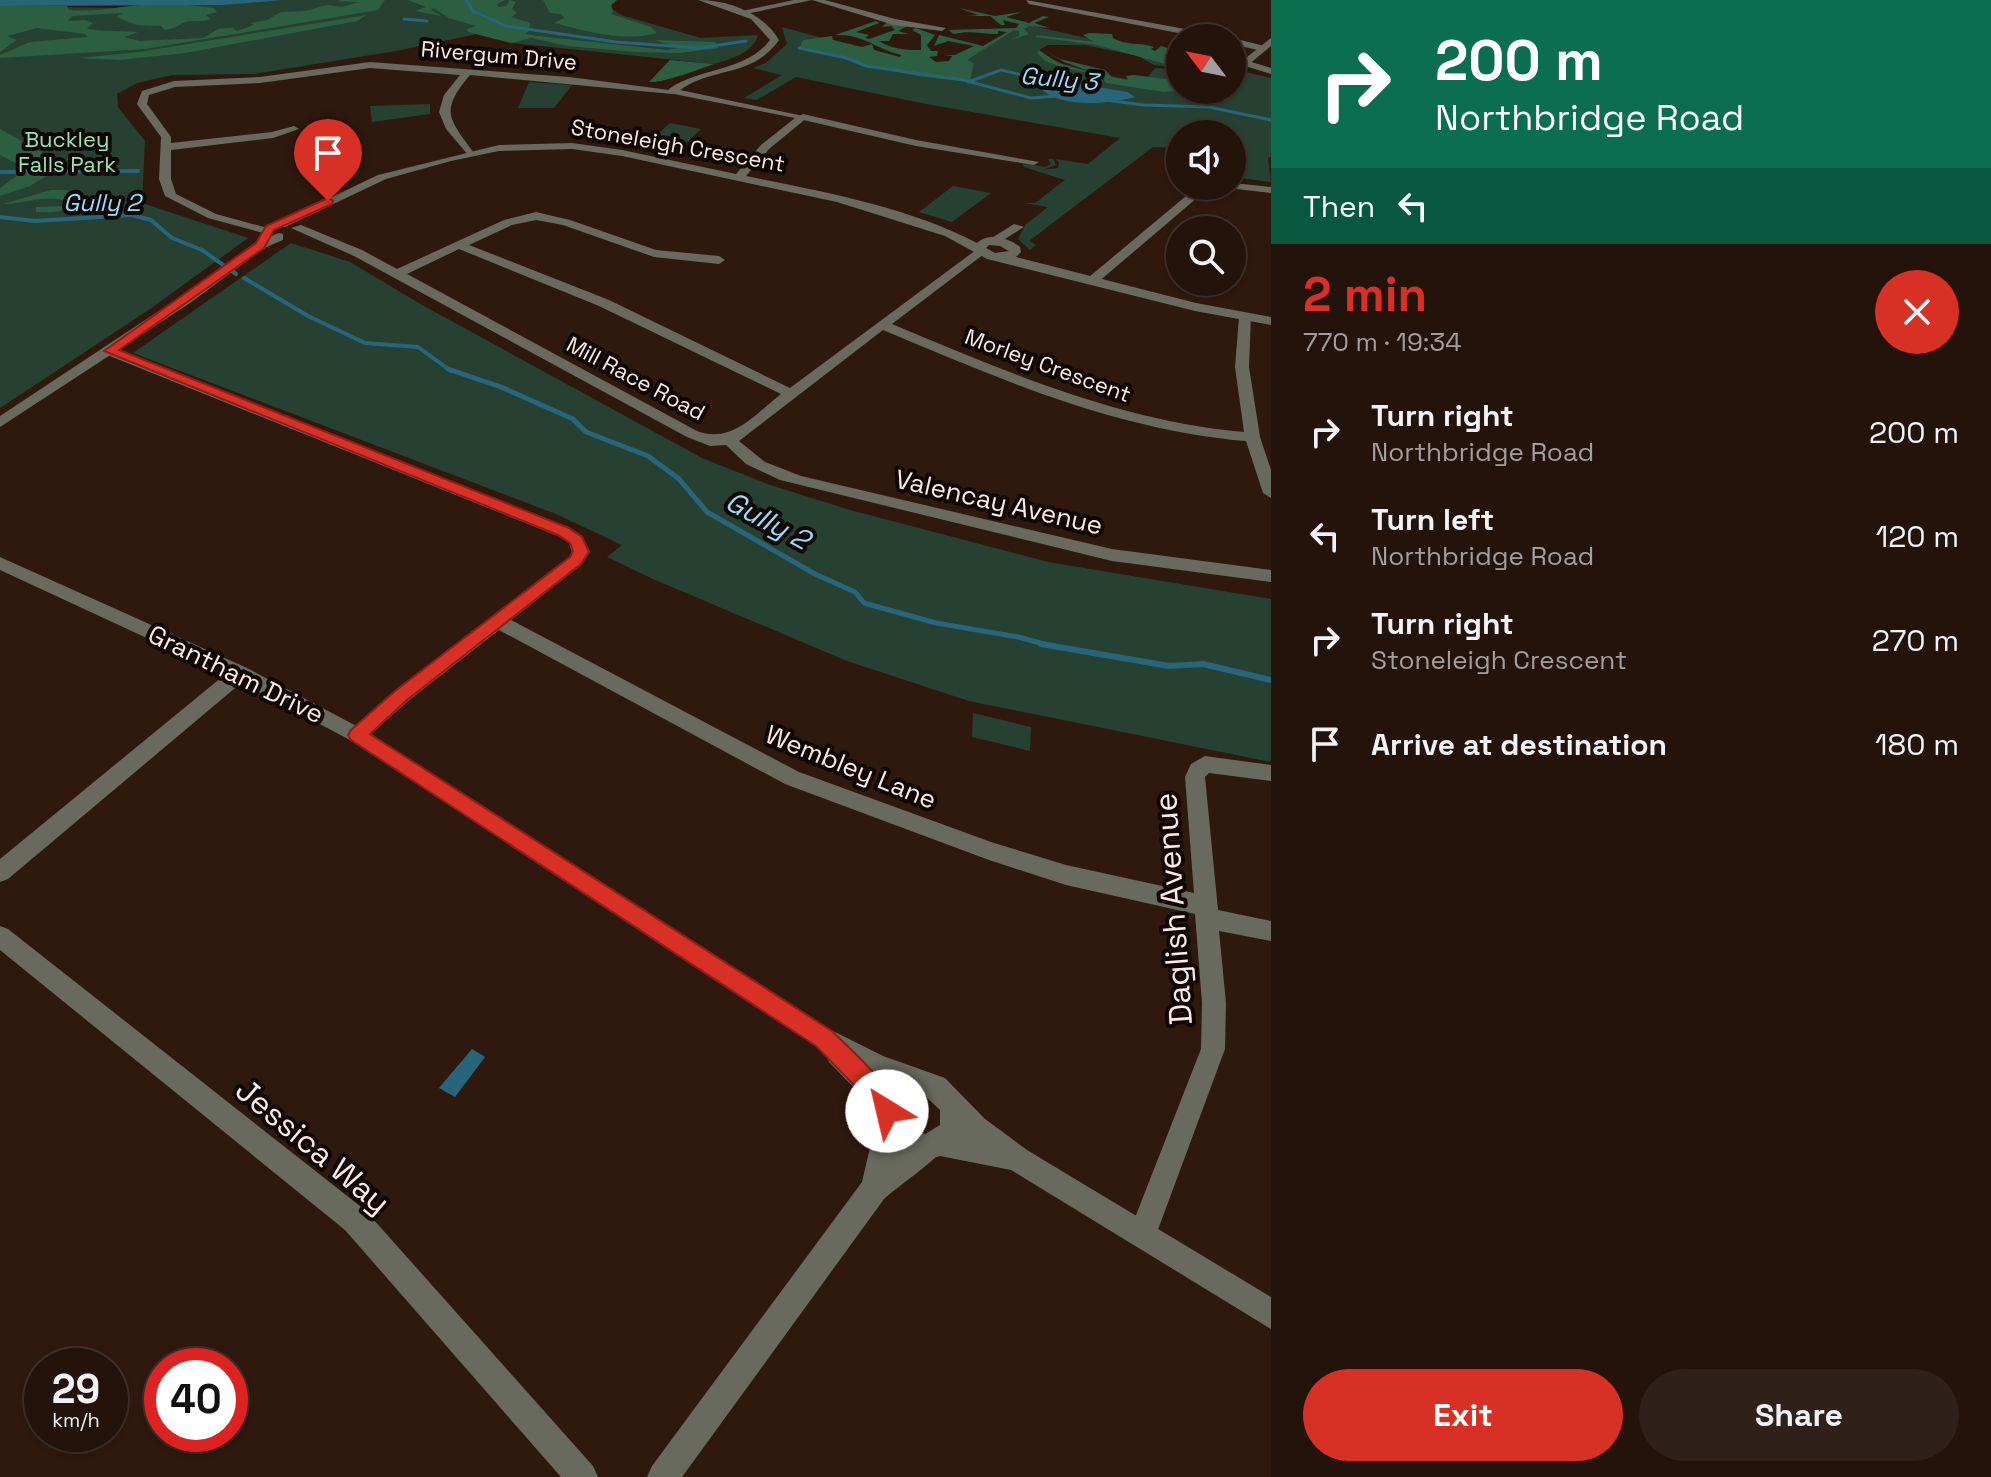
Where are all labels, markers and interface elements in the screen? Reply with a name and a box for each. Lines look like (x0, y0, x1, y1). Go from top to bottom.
north arrow (1166, 24, 1246, 104)
map controls (1166, 24, 1246, 296)
text: 200 m (1435, 25, 1603, 96)
icon: right (1303, 32, 1407, 136)
street label: Rivergum Drive (420, 34, 578, 76)
water label: Gully 3 (1019, 60, 1103, 98)
text: Northbridge Road (1435, 95, 1744, 141)
street label: Stoneleigh Crescent (569, 112, 787, 178)
pin (294, 119, 362, 201)
button: sound (1166, 120, 1246, 200)
park label: Buckley Falls Park (18, 125, 116, 178)
icon: arrive (306, 131, 350, 175)
icon: left (1391, 184, 1435, 228)
water label: Gully 2 (63, 187, 143, 218)
text: Then (1303, 187, 1375, 226)
button: search (1166, 216, 1246, 296)
text: 2 min (1303, 264, 1427, 325)
button: close (1875, 270, 1959, 354)
street label: Morley Crescent (961, 322, 1135, 408)
text: 770 m · 19:34 (1303, 325, 1461, 359)
street label: Mill Race Road (562, 330, 710, 426)
text: Turn right (1371, 396, 1514, 435)
icon: right (1303, 410, 1347, 454)
text: 200 m (1869, 413, 1959, 452)
text: Northbridge Road (1371, 435, 1594, 469)
street label: Valencay Avenue (892, 462, 1106, 542)
water label: Gully 2 (720, 483, 819, 559)
text: Turn left (1371, 500, 1494, 539)
icon: left (1303, 514, 1347, 558)
text: 120 m (1876, 517, 1959, 556)
text: Northbridge Road (1371, 539, 1594, 573)
text: Turn right (1371, 604, 1514, 643)
street label: Grantham Drive (143, 617, 329, 731)
icon: right (1303, 618, 1347, 662)
text: 270 m (1872, 621, 1959, 660)
text: Stoneleigh Crescent (1371, 643, 1627, 677)
street label: Wembley Lane (760, 717, 942, 817)
icon: arrive (1303, 722, 1347, 766)
text: Arrive at destination (1371, 725, 1667, 764)
text: 180 m (1875, 725, 1959, 764)
street label: Daglish Avenue (1145, 792, 1201, 1026)
position arrow (845, 1069, 929, 1153)
street label: Jessica Way (228, 1070, 398, 1222)
speed limit sign: 40 (144, 1348, 248, 1452)
text: 29 (52, 1364, 100, 1415)
button: Exit (1303, 1369, 1623, 1461)
button: Share (1639, 1369, 1959, 1461)
text: km/h (52, 1407, 100, 1433)

